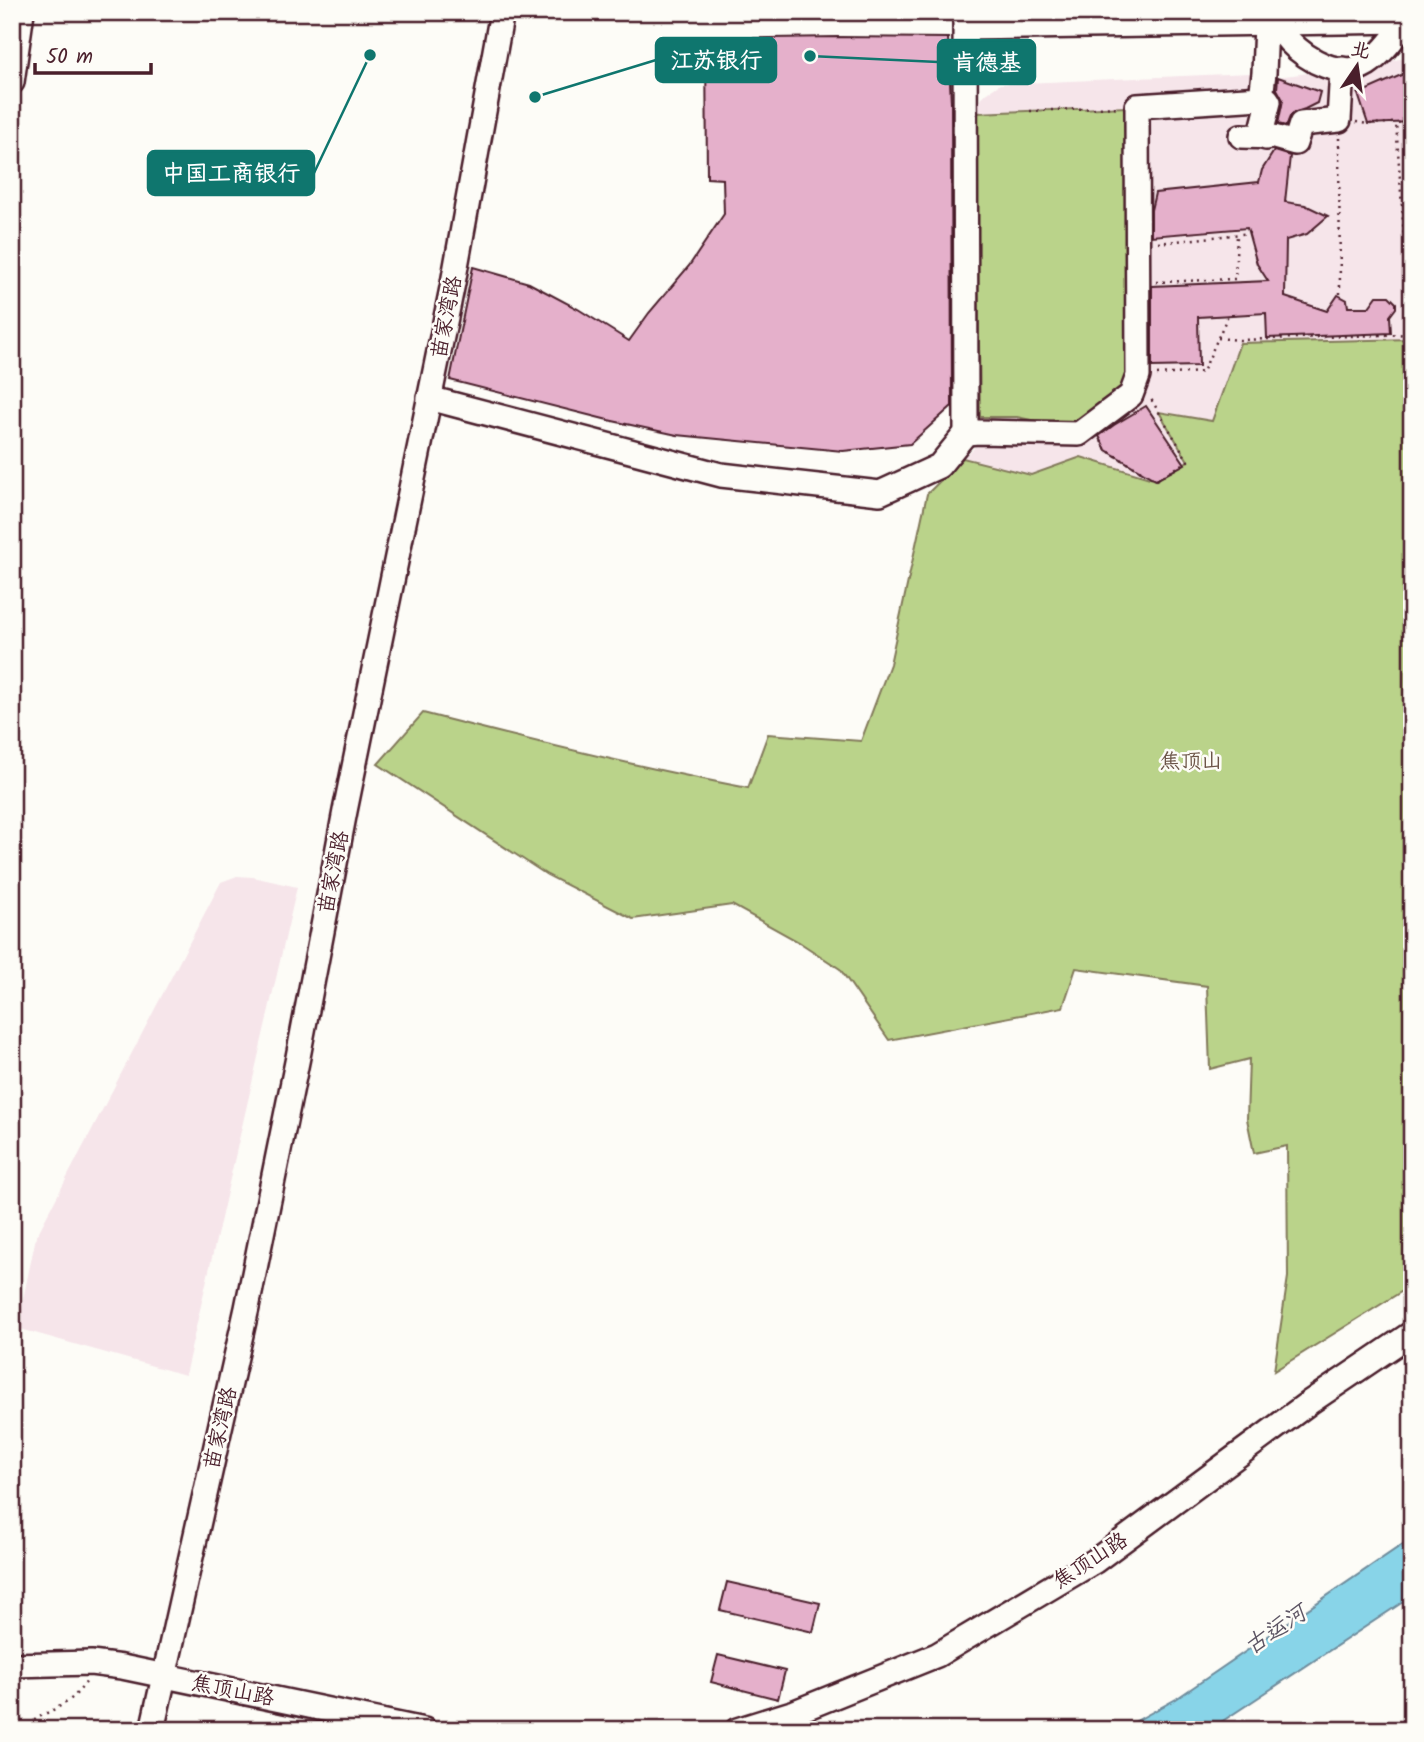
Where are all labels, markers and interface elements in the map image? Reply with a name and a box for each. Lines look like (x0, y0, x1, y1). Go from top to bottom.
scale bar (35, 32, 150, 76)
north arrow (1322, 32, 1392, 102)
text: 北 (1348, 35, 1373, 68)
callout: 江苏银行 (656, 38, 776, 82)
callout: 肯德基 (938, 40, 1035, 84)
text: 50 m (46, 41, 93, 74)
text: 江苏银行 (670, 44, 762, 80)
text: 肯德基 (953, 46, 1022, 82)
callout: 中国工商银行 (148, 151, 314, 195)
text: 中国工商银行 (162, 157, 300, 193)
street label: 苗家湾路 (423, 273, 472, 362)
park label: 焦顶山 (1160, 746, 1223, 779)
street label: 苗家湾路 (310, 828, 359, 917)
street label: 苗家湾路 (196, 1384, 247, 1473)
street label: 焦顶山路 (1047, 1525, 1135, 1598)
water label: 古运河 (1237, 1594, 1318, 1665)
street label: 焦顶山路 (188, 1667, 277, 1716)

